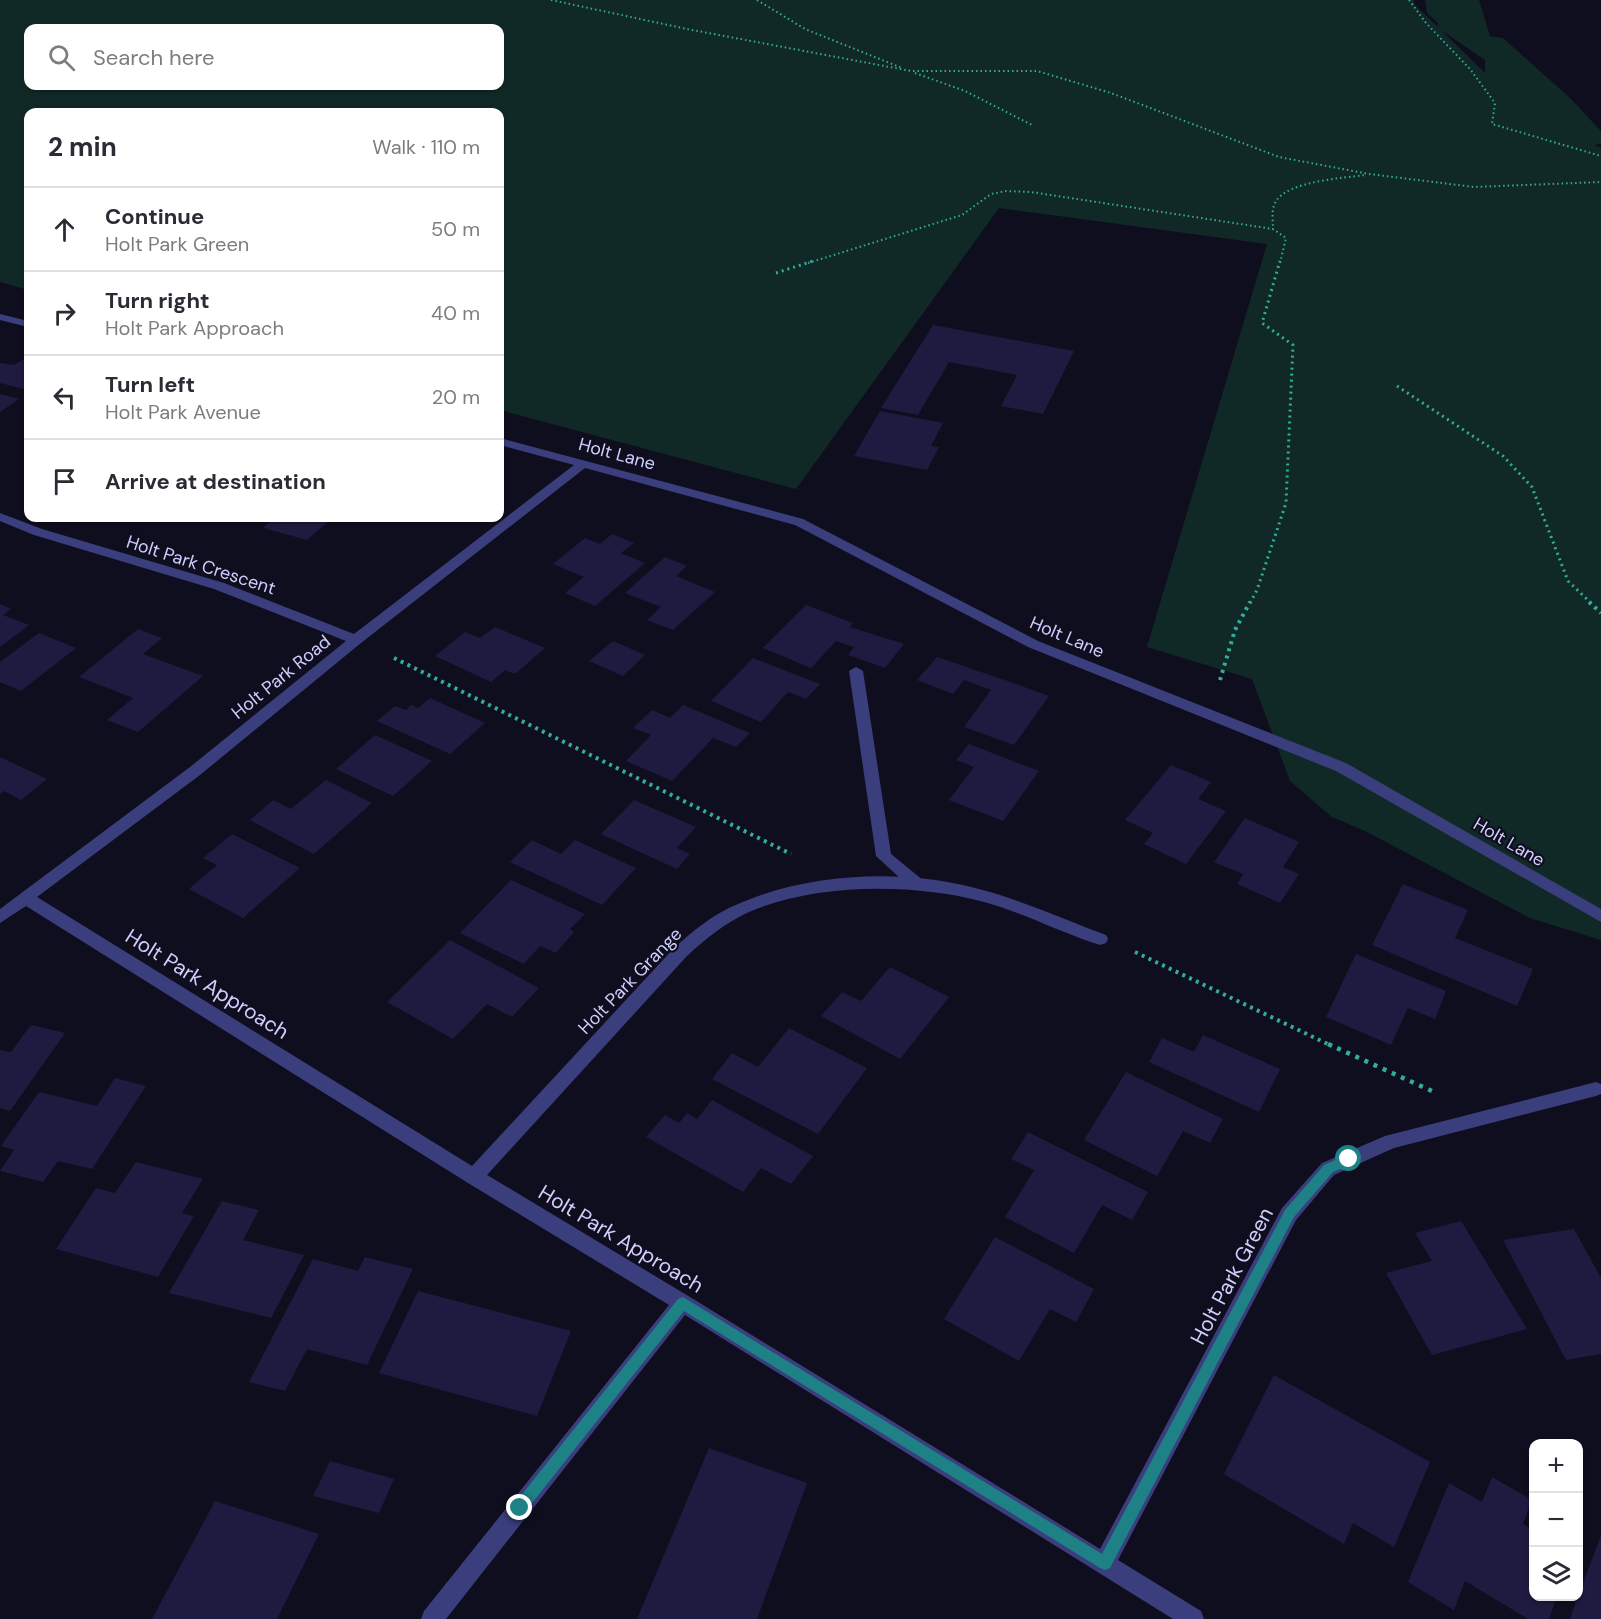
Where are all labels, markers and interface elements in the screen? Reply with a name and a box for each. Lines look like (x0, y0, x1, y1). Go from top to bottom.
search box (24, 24, 504, 90)
icon: search (45, 41, 78, 74)
text: Search here (93, 43, 214, 72)
text: 2 min (48, 130, 117, 164)
text: Walk · 110 m (372, 134, 480, 160)
text: Continue (105, 202, 204, 231)
icon: ahead (48, 213, 81, 246)
text: 50 m (431, 216, 480, 242)
text: Holt Park Green (105, 231, 249, 257)
text: Turn right (105, 286, 210, 315)
icon: right (48, 297, 81, 330)
text: 40 m (431, 300, 480, 326)
text: Holt Park Approach (105, 315, 284, 341)
text: Turn left (105, 370, 195, 399)
icon: left (48, 381, 81, 414)
text: 20 m (432, 384, 480, 410)
text: Holt Park Avenue (105, 399, 261, 425)
street label: Holt Lane (576, 432, 658, 476)
icon: arrive (48, 465, 81, 498)
text: Arrive at destination (105, 467, 326, 496)
street label: Holt Park Crescent (123, 530, 279, 600)
street label: Holt Lane (1026, 611, 1108, 663)
street label: Holt Park Road (226, 630, 336, 724)
street label: Holt Lane (1469, 812, 1549, 872)
street label: Holt Park Approach (120, 922, 294, 1046)
street label: Holt Park Grange (573, 923, 687, 1039)
route start (1335, 1145, 1361, 1171)
street label: Holt Park Approach (533, 1179, 709, 1299)
street label: Holt Park Green (1184, 1203, 1280, 1349)
map controls (1529, 1439, 1583, 1601)
button: + (1529, 1439, 1583, 1493)
button: − (1529, 1493, 1583, 1547)
route end (506, 1494, 532, 1520)
button: layers (1529, 1547, 1583, 1601)

